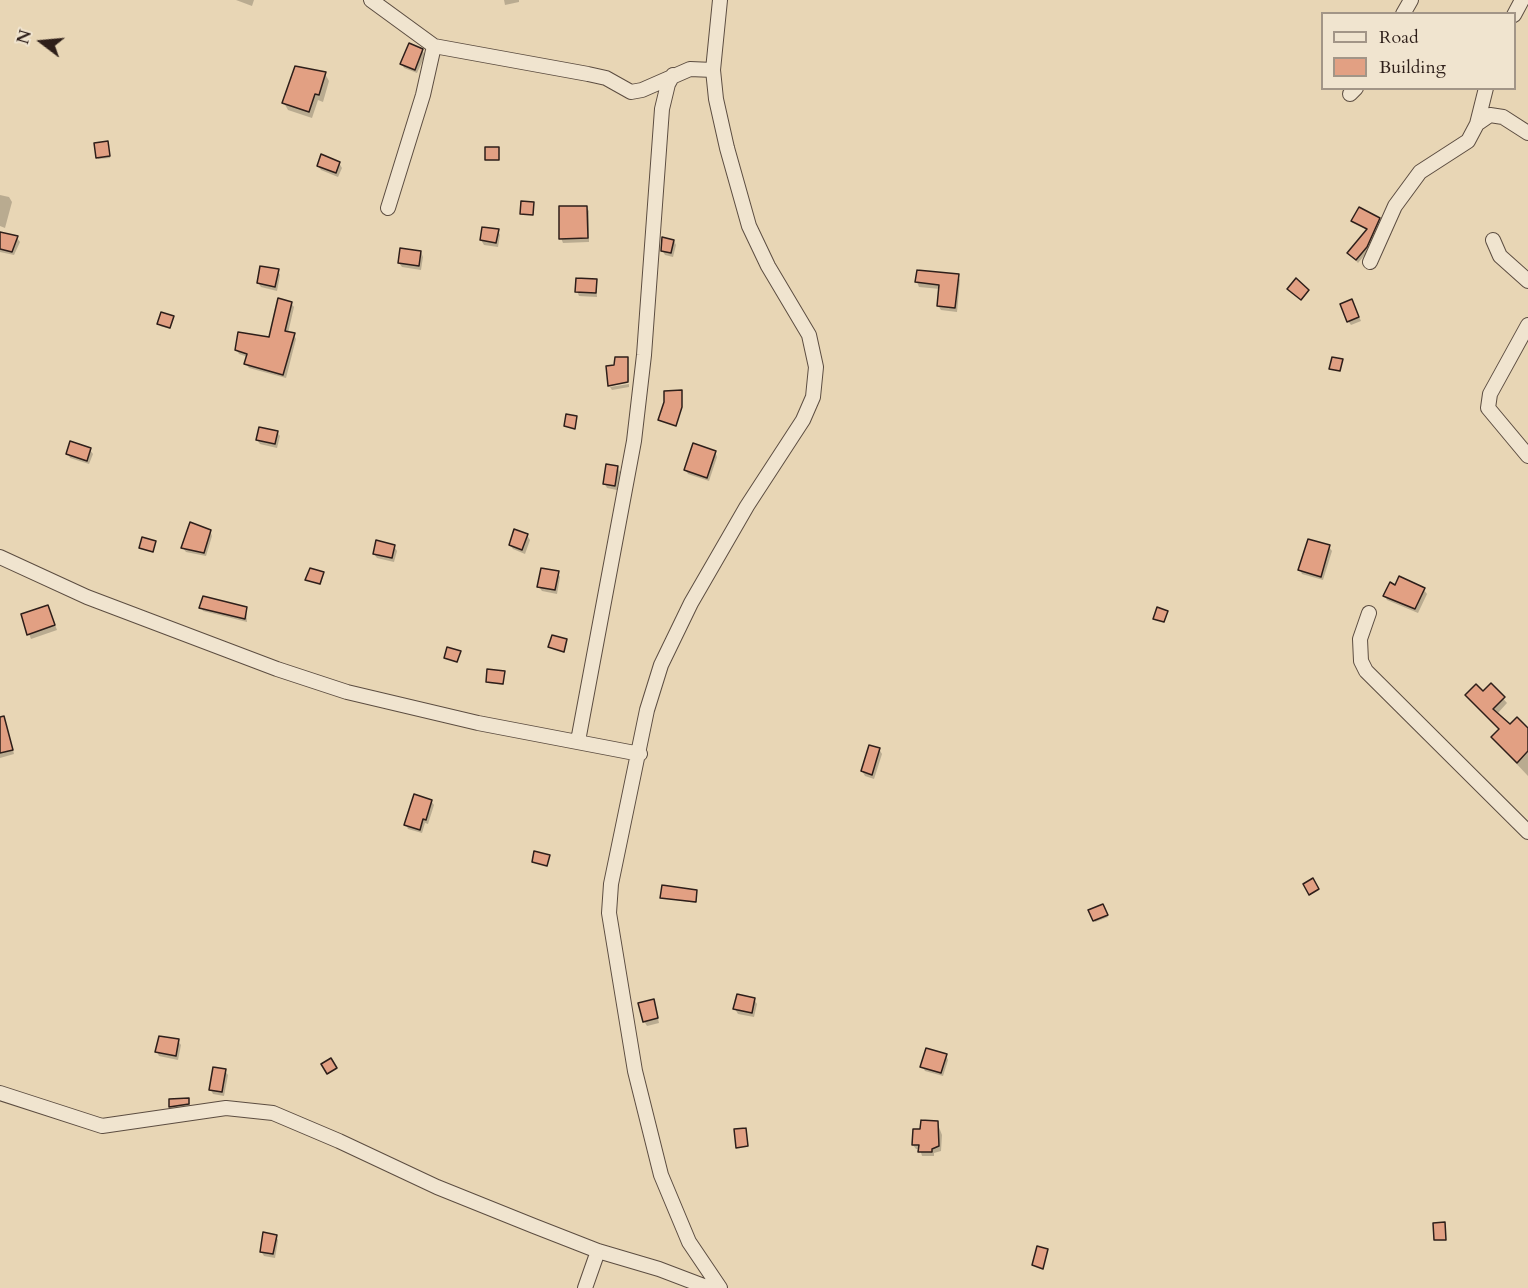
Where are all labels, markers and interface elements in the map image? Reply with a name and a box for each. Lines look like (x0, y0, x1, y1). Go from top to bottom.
north arrow (12, 12, 72, 72)
legend (1321, 12, 1516, 90)
text: Road (1379, 25, 1419, 50)
text: N (12, 27, 37, 47)
text: Building (1379, 55, 1446, 80)

